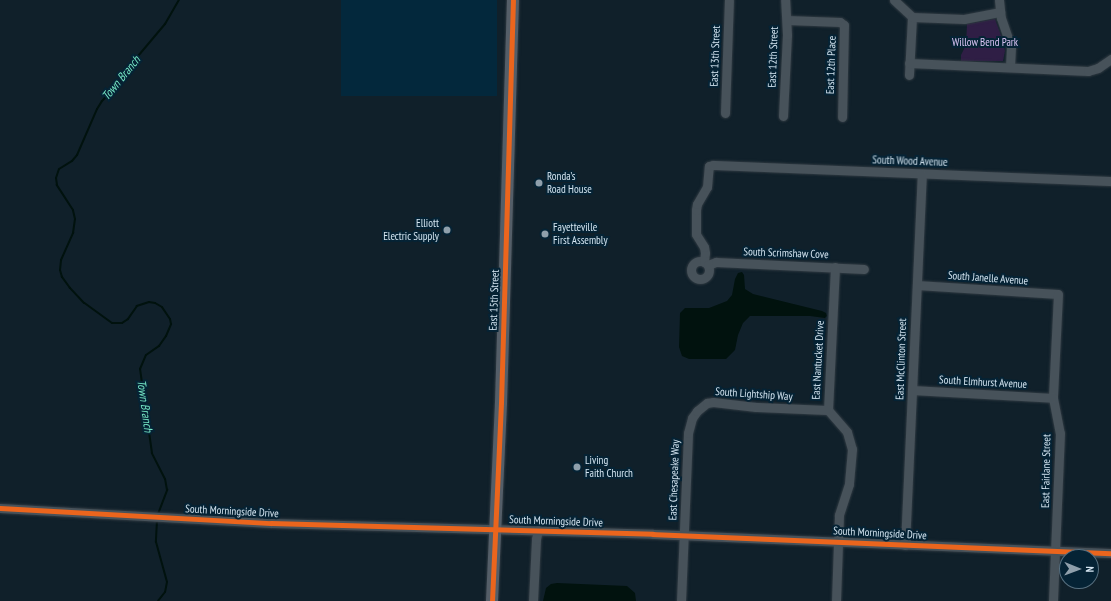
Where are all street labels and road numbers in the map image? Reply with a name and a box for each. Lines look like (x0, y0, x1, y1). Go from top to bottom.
street label: East 13th Street (707, 25, 723, 87)
street label: East 12th Street (765, 26, 781, 88)
street label: East 12th Place (823, 36, 839, 94)
street label: South Wood Avenue (872, 153, 948, 169)
street label: South Scrimshaw Cove (743, 245, 829, 261)
street label: East 15th Street (486, 269, 502, 331)
street label: South Janelle Avenue (947, 269, 1029, 287)
street label: East McClinton Street (893, 318, 909, 400)
street label: East Nantucket Drive (809, 320, 827, 400)
street label: South Elmhurst Avenue (939, 373, 1027, 391)
street label: South Lightship Way (715, 385, 793, 403)
street label: East Fairlane Street (1039, 434, 1053, 508)
street label: East Chesapeake Way (666, 439, 682, 521)
street label: South Morningside Drive (185, 502, 279, 520)
street label: South Morningside Drive (509, 513, 603, 529)
street label: South Morningside Drive (833, 524, 927, 542)

